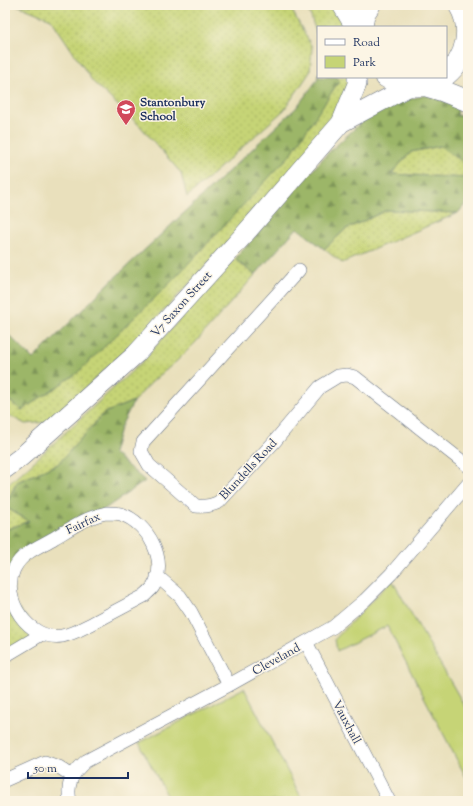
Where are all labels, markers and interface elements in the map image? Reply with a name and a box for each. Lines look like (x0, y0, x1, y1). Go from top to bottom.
legend (317, 26, 447, 78)
text: Road (353, 34, 380, 52)
text: Park (353, 54, 376, 72)
place label: Stantonbury School (140, 94, 205, 126)
school or university icon: Stantonbury School (115, 98, 137, 126)
street label: V7 Saxon Street (147, 267, 217, 342)
street label: Blundells Road (216, 435, 282, 504)
street label: Fairfax (63, 508, 104, 540)
street label: Cleveland (249, 639, 304, 680)
street label: Vauxhall (327, 697, 365, 748)
scale bar (28, 754, 128, 780)
text: 50 m (33, 760, 57, 778)

